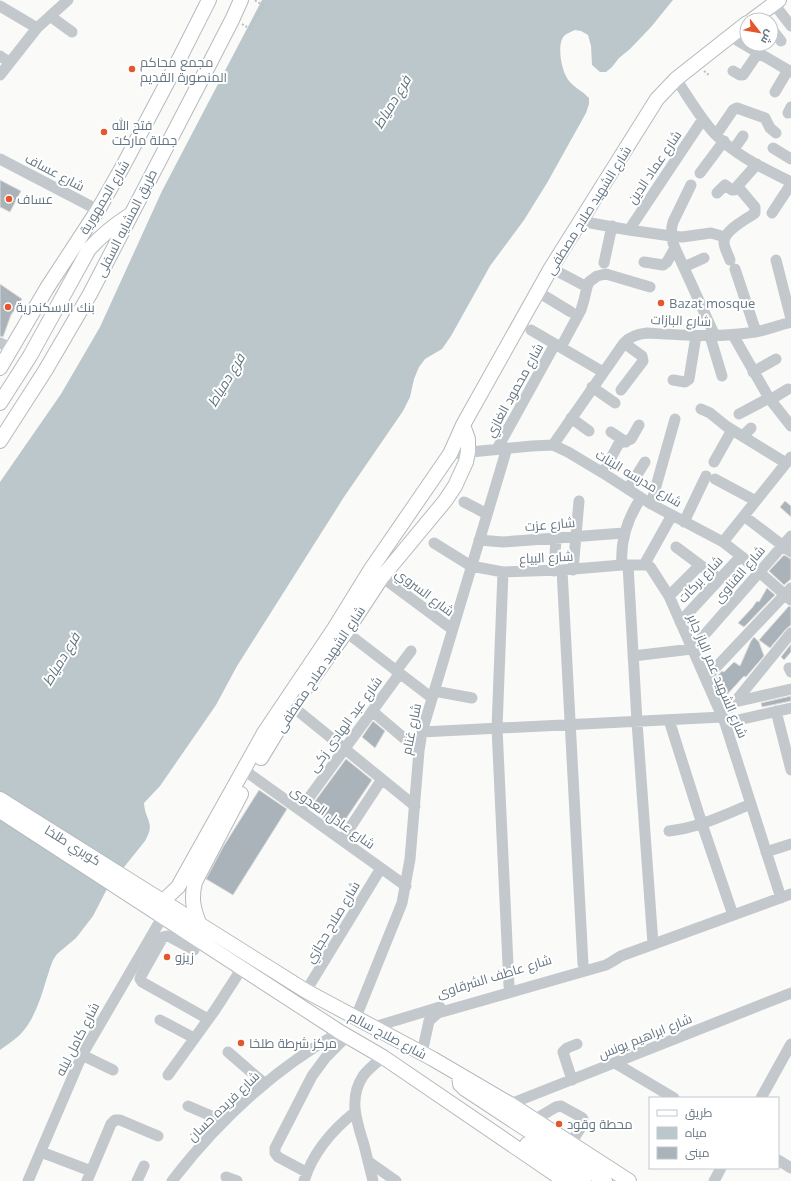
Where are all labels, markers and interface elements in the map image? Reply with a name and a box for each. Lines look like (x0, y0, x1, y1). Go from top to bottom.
north arrow (739, 12, 779, 52)
text: ش (758, 27, 778, 47)
place label: مجمع محاكم المنصورة القديم (140, 53, 227, 87)
marker: مجمع محاكم المنصورة القديم (127, 64, 137, 74)
water label: فرع دمياط (368, 70, 416, 132)
place label: فتح الله جملة ماركت (112, 116, 177, 149)
marker: فتح الله جملة ماركت (99, 127, 109, 137)
street label: شارع عماد الدين (623, 127, 685, 207)
street label: شارع الشهيد صلاح مصطفى (541, 142, 635, 278)
street label: شارع عساف (22, 149, 88, 195)
street label: شارع الجمهورية (75, 156, 133, 238)
street label: طريق المشايه السفلى (91, 166, 161, 280)
place label: عساف (17, 190, 53, 208)
marker: عساف (4, 194, 14, 204)
place label: Bazat mosque (669, 294, 755, 312)
place label: بنك الاسكندرية (16, 298, 95, 316)
marker: Bazat mosque (656, 298, 666, 308)
marker: بنك الاسكندرية (3, 302, 13, 312)
street label: شارع البازات (650, 310, 712, 330)
street label: شارع محمود الغازي (481, 340, 549, 441)
water label: فرع دمياط (202, 348, 250, 410)
street label: شارع مدرسه البنات (592, 445, 686, 511)
street label: شارع عزت (524, 513, 576, 535)
street label: شارع القناوى (709, 542, 769, 606)
street label: شارع البياع (518, 547, 574, 567)
street label: شارع بركات (674, 552, 726, 606)
street label: شارع السروي (391, 564, 458, 622)
street label: شارع الشهيد صلاح مصطفى (271, 602, 369, 736)
street label: شارع الشهيد عمر الباز جابر (683, 610, 752, 741)
water label: فرع دمياط (37, 627, 85, 689)
street label: شارع عبد الهادى زكى (304, 672, 386, 776)
street label: شارع غنام (397, 702, 426, 757)
street label: شارع عادل العدوى (287, 781, 379, 853)
street label: كوبري طلخا (40, 821, 105, 871)
street label: شارع صلاح حجازي (300, 878, 365, 967)
place label: زيزو (175, 948, 194, 966)
street label: شارع عاطف الشرقاوى (434, 950, 554, 1002)
marker: زيزو (162, 952, 172, 962)
street label: شارع كامل ليله (51, 999, 103, 1079)
street label: شارع صلاح سالم (346, 1007, 430, 1064)
street label: شارع ابراهيم يونس (595, 1009, 695, 1064)
place label: مركز شرطة طلخا (249, 1034, 337, 1052)
marker: مركز شرطة طلخا (236, 1038, 246, 1048)
street label: شارع فريده حسان (183, 1067, 263, 1145)
legend (649, 1097, 779, 1169)
text: طريق (685, 1104, 713, 1121)
place label: محطة وقود (567, 1115, 633, 1133)
marker: محطة وقود (554, 1119, 564, 1129)
text: مياه (685, 1124, 707, 1141)
text: مبنى (685, 1144, 710, 1161)

